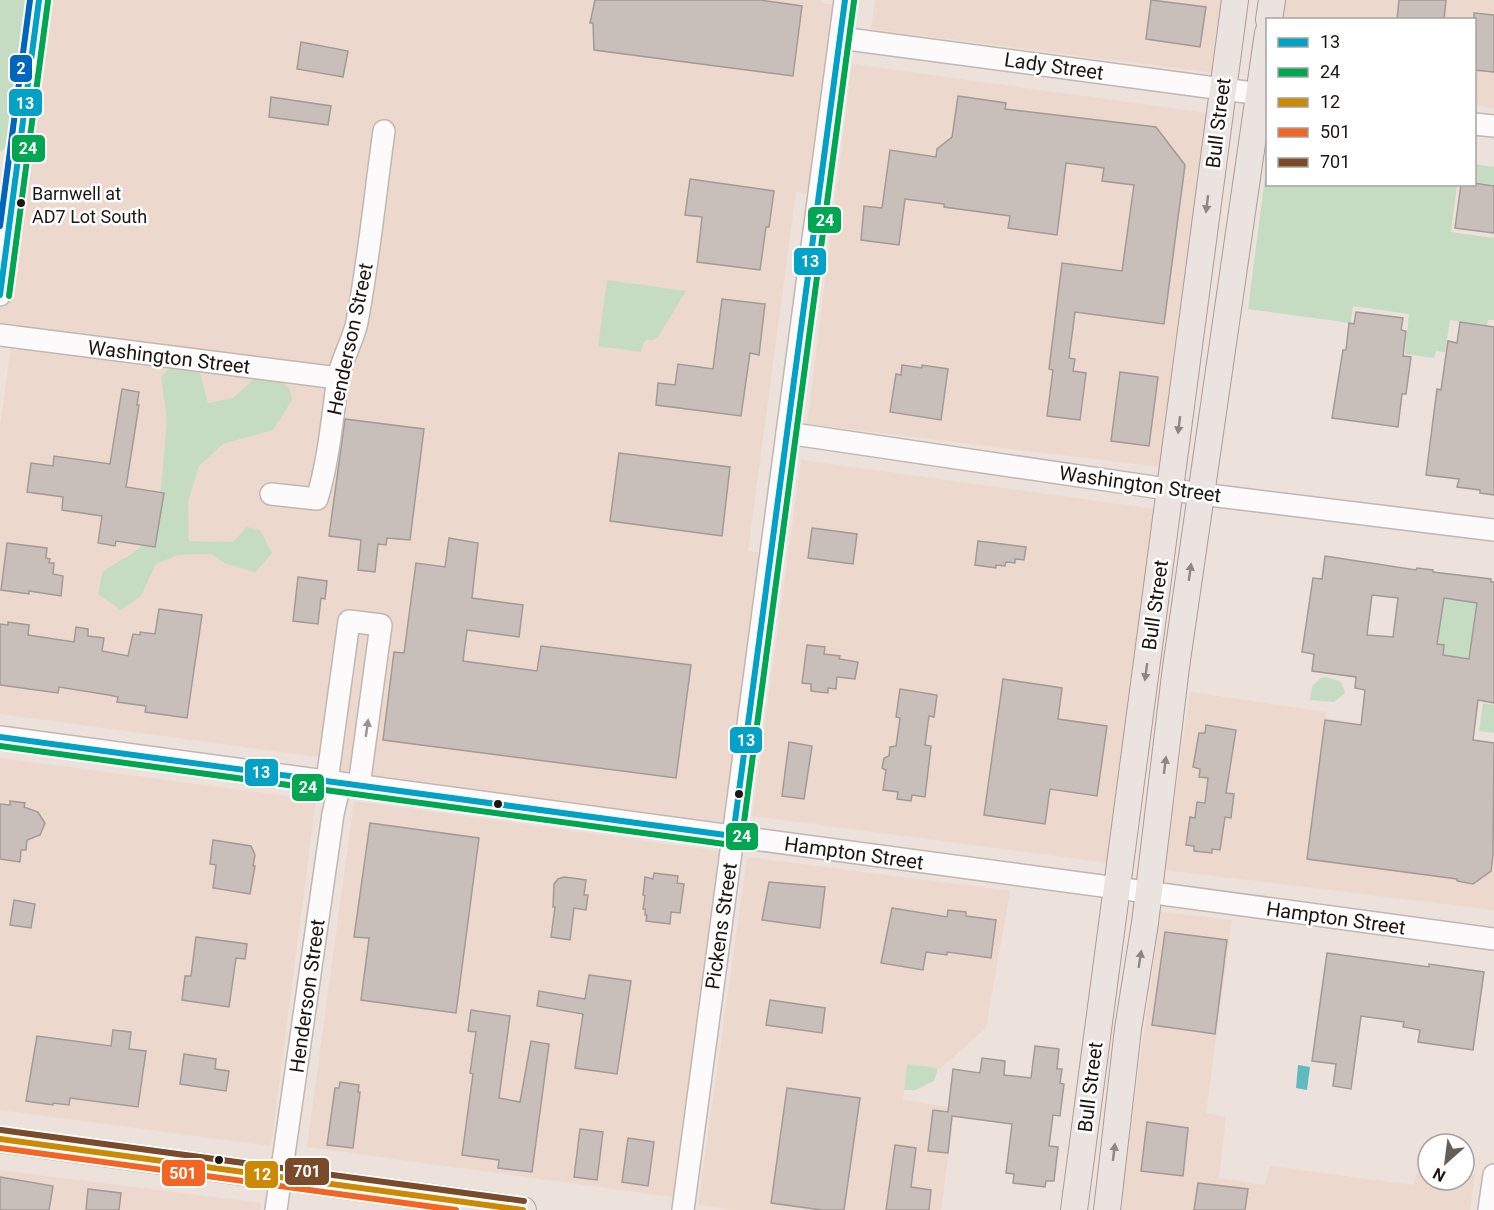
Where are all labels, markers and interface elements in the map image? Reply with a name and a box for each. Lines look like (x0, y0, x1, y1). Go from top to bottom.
legend (1266, 18, 1476, 186)
text: 13 (1320, 31, 1340, 52)
street label: Lady Street (1003, 47, 1105, 85)
line badge: 2 (9, 54, 33, 83)
text: 2 (16, 59, 26, 78)
text: 24 (1320, 61, 1340, 82)
street label: Bull Street (1201, 76, 1235, 170)
line badge: 13 (8, 88, 43, 117)
text: 12 (1320, 91, 1340, 112)
text: 13 (16, 94, 34, 113)
text: 501 (1320, 121, 1350, 142)
line badge: 24 (11, 134, 46, 163)
text: 24 (19, 139, 37, 158)
text: 701 (1320, 151, 1350, 172)
place label: Barnwell at AD7 Lot South (32, 183, 147, 227)
one-way arrow (1203, 194, 1212, 213)
marker: Barnwell at AD7 Lot South (15, 197, 27, 209)
line badge: 24 (807, 206, 842, 234)
text: 24 (816, 211, 834, 230)
line badge: 13 (793, 247, 827, 276)
text: 13 (801, 252, 819, 271)
street label: Henderson Street (322, 261, 378, 417)
street label: Washington Street (86, 335, 252, 379)
one-way arrow (1174, 415, 1184, 434)
street label: Washington Street (1057, 461, 1223, 507)
street label: Bull Street (1137, 558, 1173, 652)
one-way arrow (1185, 562, 1194, 581)
one-way arrow (1141, 662, 1150, 681)
one-way arrow (363, 718, 372, 737)
line badge: 13 (729, 726, 763, 754)
text: 13 (737, 731, 755, 750)
one-way arrow (1160, 756, 1169, 775)
line badge: 13 (244, 758, 279, 787)
text: 13 (252, 763, 270, 782)
line badge: 24 (291, 773, 325, 802)
text: 24 (299, 778, 317, 797)
unlabelled marker (733, 788, 745, 800)
unlabelled marker (492, 798, 504, 810)
line badge: 24 (725, 822, 759, 851)
text: 24 (733, 827, 751, 846)
street label: Hampton Street (783, 831, 925, 875)
street label: Pickens Street (700, 861, 742, 991)
street label: Hampton Street (1265, 896, 1407, 940)
street label: Henderson Street (284, 918, 330, 1074)
one-way arrow (1135, 949, 1144, 968)
street label: Bull Street (1073, 1040, 1107, 1134)
north arrow (1416, 1132, 1476, 1192)
one-way arrow (1109, 1142, 1119, 1161)
unlabelled marker (213, 1154, 225, 1166)
line badge: 701 (284, 1157, 330, 1186)
line badge: 501 (161, 1159, 206, 1187)
line badge: 12 (244, 1160, 279, 1189)
text: 701 (293, 1162, 321, 1181)
text: 501 (169, 1164, 197, 1183)
text: N (1430, 1164, 1449, 1186)
text: 12 (253, 1165, 271, 1184)

